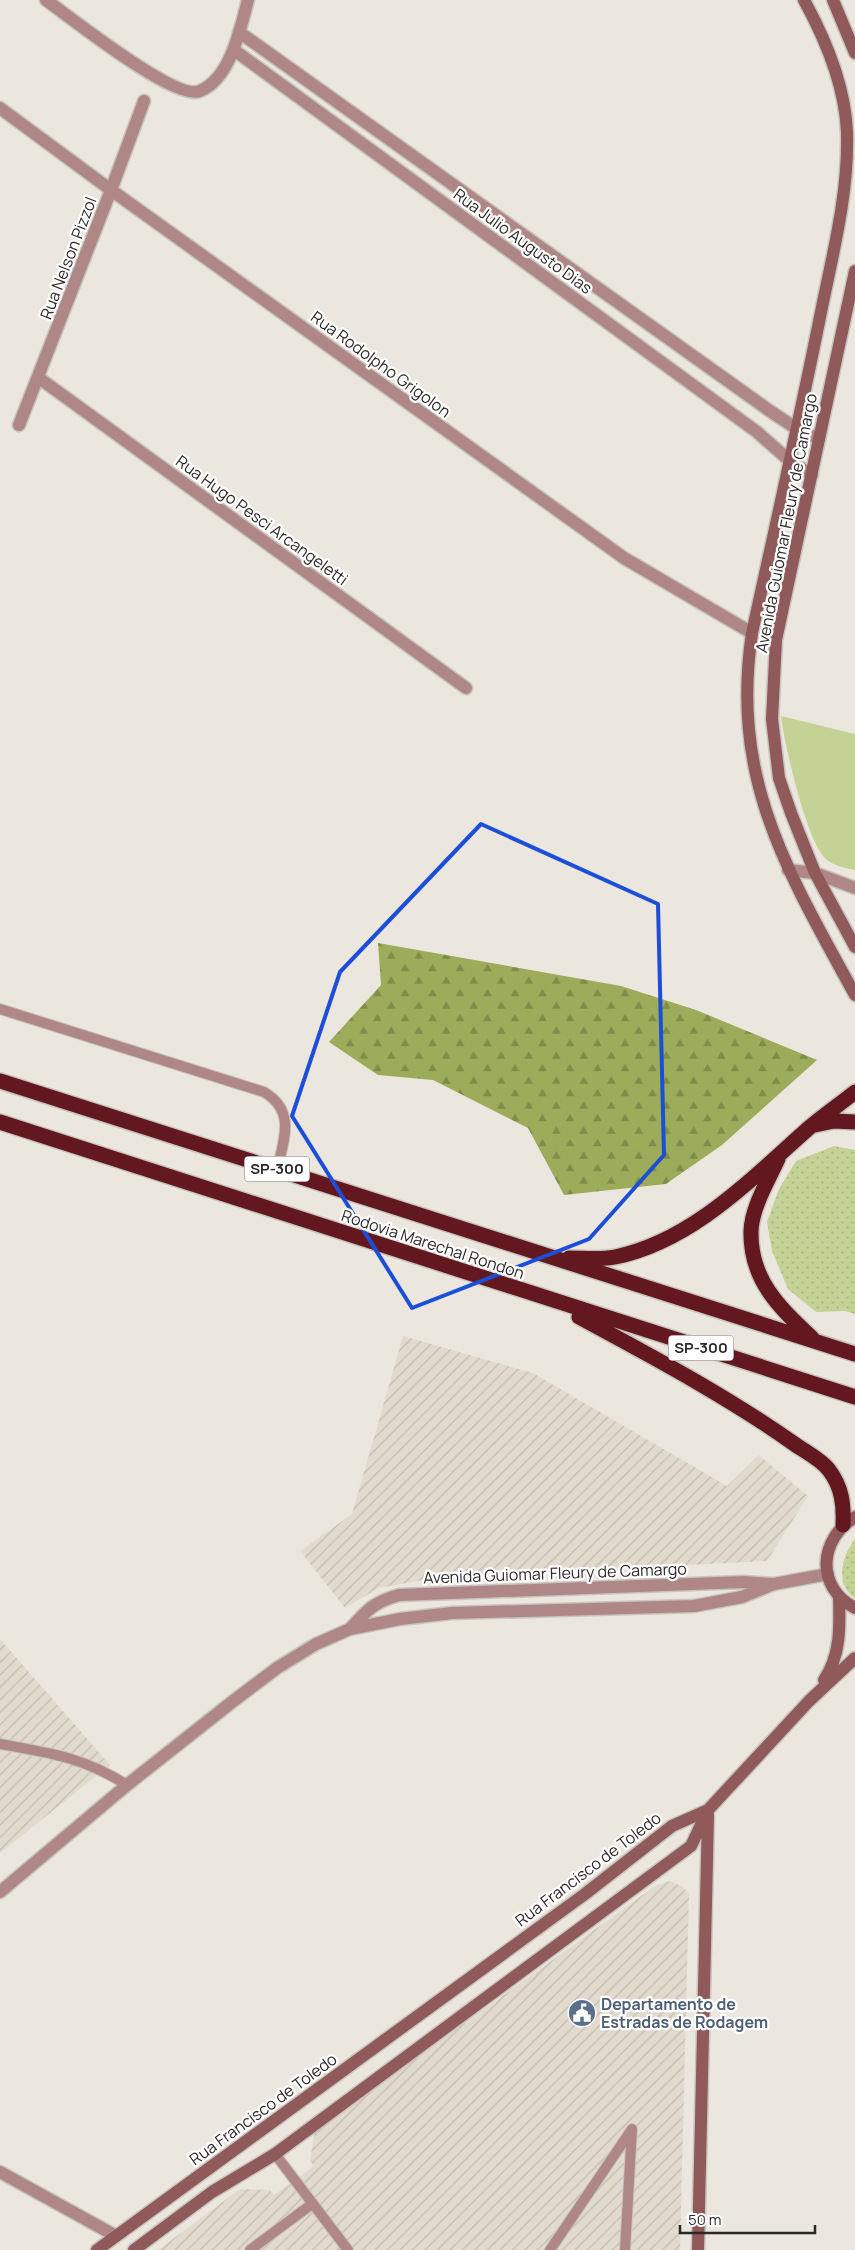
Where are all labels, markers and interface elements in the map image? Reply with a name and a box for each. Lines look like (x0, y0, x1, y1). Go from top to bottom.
street label: Rua Julio Augusto Dias (449, 183, 597, 299)
street label: Rua Nelson Pizzol (35, 194, 101, 322)
street label: Rua Rodolpho Grigolon (307, 306, 455, 422)
street label: Avenida Guiomar Fleury de Camargo (750, 391, 822, 655)
street label: Rua Hugo Pesci Arcangeletti (172, 450, 352, 590)
road number: SP-300 (244, 1156, 310, 1182)
street label: Rodovia Marechal Rondon (339, 1204, 527, 1284)
road number: SP-300 (668, 1336, 734, 1360)
street label: Avenida Guiomar Fleury de Camargo (423, 1557, 687, 1589)
street label: Rua Francisco de Toledo (511, 1807, 665, 1931)
place label: Departamento de Estradas de Rodagem (601, 1993, 768, 2033)
public building icon: Departamento de Estradas de Rodagem (567, 1998, 597, 2028)
street label: Rua Francisco de Toledo (185, 2048, 341, 2170)
scale bar (680, 2202, 815, 2234)
text: 50 m (688, 2209, 722, 2230)

